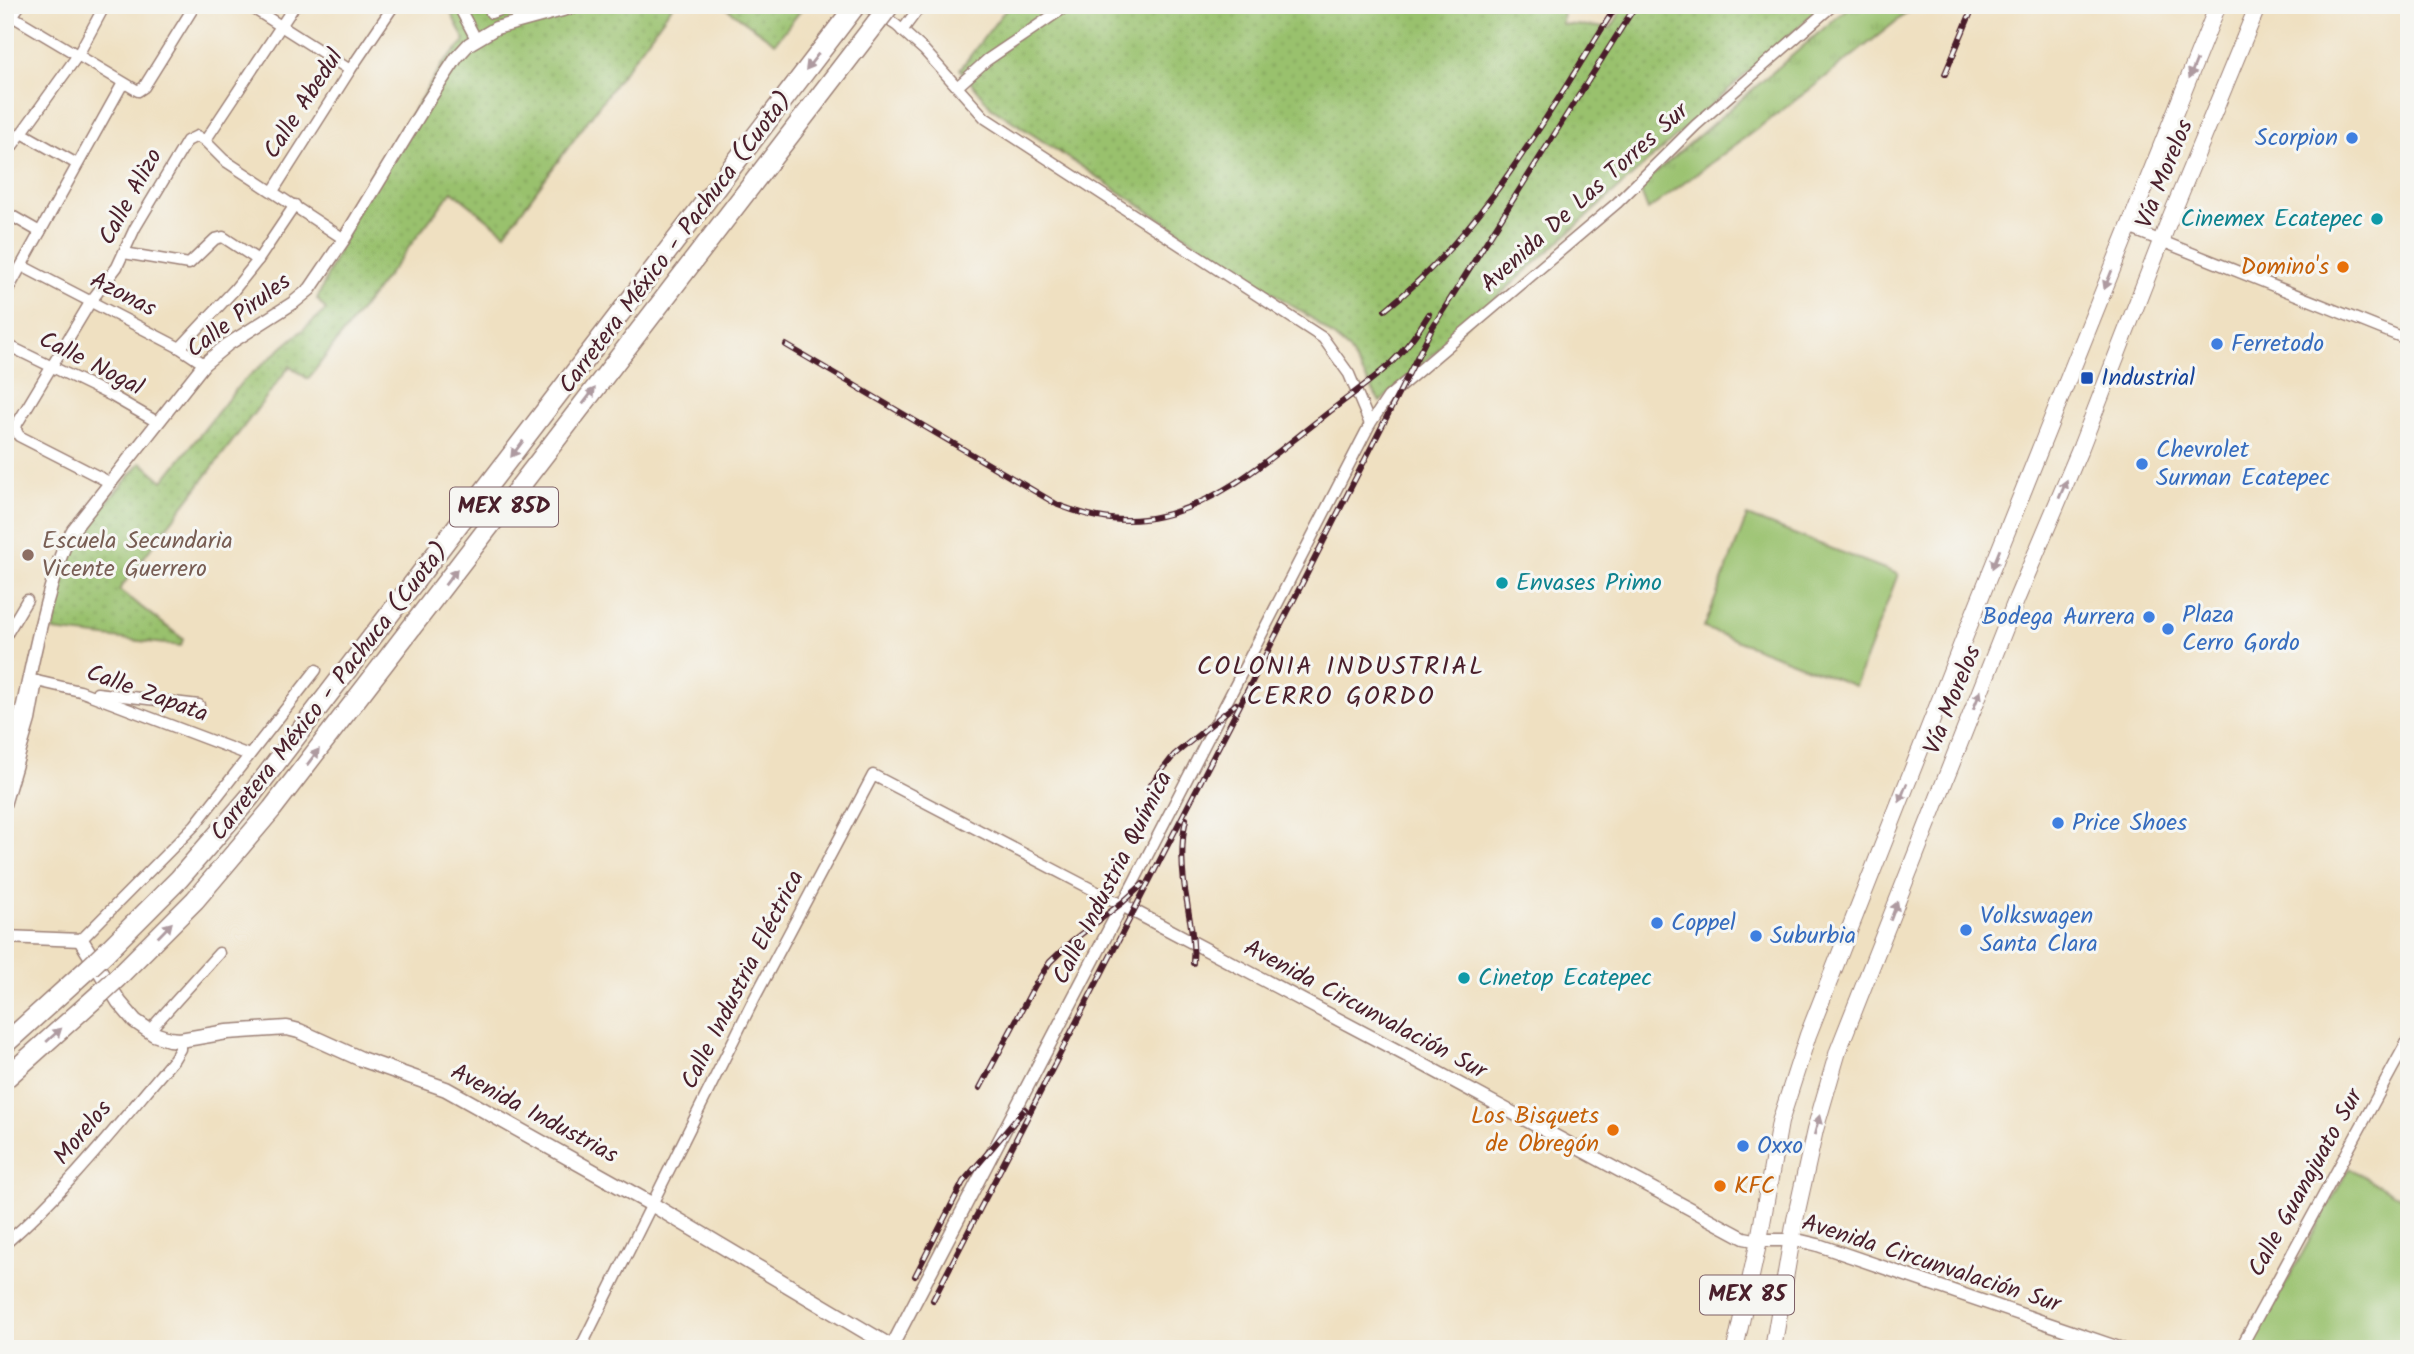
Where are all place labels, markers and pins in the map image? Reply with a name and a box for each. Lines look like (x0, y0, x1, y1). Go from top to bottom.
place label: Scorpion (2255, 119, 2338, 158)
marker: Scorpion (2344, 130, 2360, 146)
place label: Cinemex Ecatepec (2181, 200, 2363, 239)
marker: Cinemex Ecatepec (2369, 211, 2385, 227)
place label: Domino's (2240, 248, 2329, 287)
marker: Domino's (2335, 259, 2351, 275)
place label: Ferretodo (2231, 325, 2324, 364)
marker: Ferretodo (2209, 336, 2225, 352)
place label: Industrial (2101, 359, 2195, 398)
marker: Industrial (2079, 370, 2095, 386)
place label: Chevrolet Surman Ecatepec (2156, 431, 2330, 498)
marker: Chevrolet Surman Ecatepec (2134, 456, 2150, 472)
place label: Escuela Secundaria Vicente Guerrero (42, 522, 233, 589)
marker: Escuela Secundaria Vicente Guerrero (20, 547, 36, 563)
place label: Envases Primo (1516, 564, 1662, 603)
marker: Envases Primo (1494, 575, 1510, 591)
place label: Plaza Cerro Gordo (2182, 596, 2300, 663)
place label: Bodega Aurrera (1982, 598, 2135, 637)
marker: Bodega Aurrera (2141, 609, 2157, 625)
marker: Plaza Cerro Gordo (2160, 621, 2176, 637)
place label: Price Shoes (2072, 804, 2187, 843)
marker: Price Shoes (2050, 815, 2066, 831)
place label: Volkswagen Santa Clara (1980, 897, 2098, 964)
place label: Coppel (1671, 904, 1736, 943)
marker: Coppel (1649, 915, 1665, 931)
place label: Suburbia (1770, 917, 1856, 956)
marker: Volkswagen Santa Clara (1958, 922, 1974, 938)
marker: Suburbia (1748, 928, 1764, 944)
place label: Cinetop Ecatepec (1478, 959, 1652, 998)
marker: Cinetop Ecatepec (1456, 970, 1472, 986)
place label: Los Bisquets de Obregón (1471, 1097, 1599, 1164)
marker: Los Bisquets de Obregón (1605, 1122, 1621, 1138)
place label: Oxxo (1757, 1127, 1803, 1166)
marker: Oxxo (1735, 1138, 1751, 1154)
place label: KFC (1734, 1167, 1775, 1206)
marker: KFC (1712, 1178, 1728, 1194)

